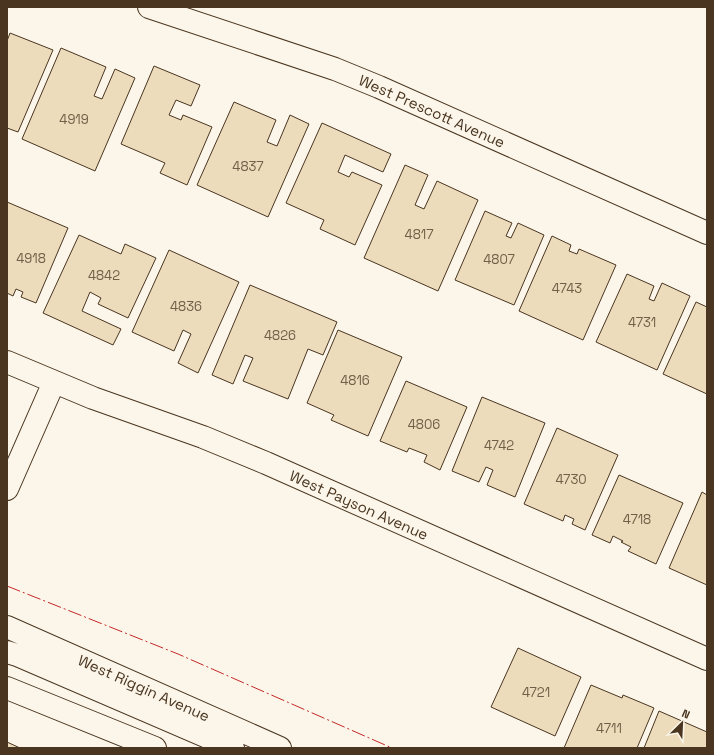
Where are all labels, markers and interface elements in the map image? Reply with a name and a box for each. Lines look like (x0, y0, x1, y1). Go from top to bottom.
street label: West Prescott Avenue (356, 70, 508, 152)
house number: 4919 (59, 111, 89, 128)
house number: 4837 (232, 158, 264, 175)
house number: 4817 (405, 226, 434, 243)
house number: 4918 (16, 250, 46, 267)
house number: 4807 (483, 251, 515, 268)
house number: 4842 (88, 267, 120, 284)
house number: 4743 (552, 280, 582, 297)
house number: 4836 (170, 298, 202, 315)
house number: 4731 (628, 314, 656, 331)
house number: 4826 (264, 327, 296, 344)
house number: 4816 (340, 372, 370, 389)
house number: 4806 (408, 416, 440, 433)
house number: 4742 (484, 437, 514, 454)
street label: West Payson Avenue (287, 466, 431, 544)
house number: 4730 (555, 471, 587, 488)
house number: 4718 (623, 511, 651, 528)
street label: West Riggin Avenue (75, 650, 213, 726)
house number: 4721 (522, 684, 550, 701)
north arrow (662, 703, 702, 743)
text: N (680, 706, 692, 722)
house number: 4711 (596, 720, 622, 737)

